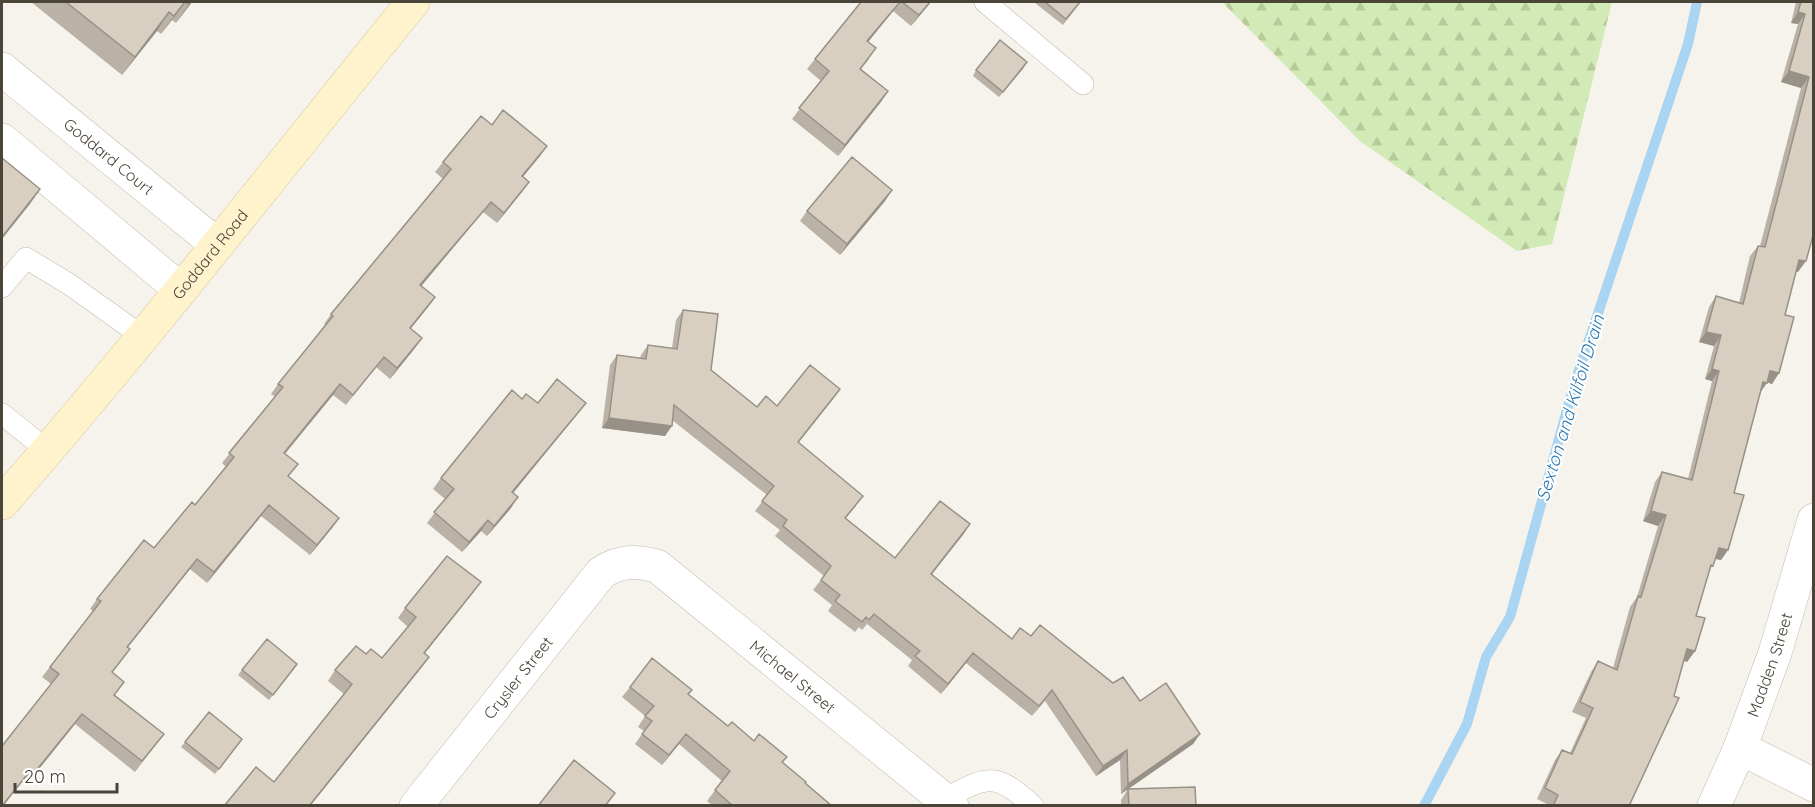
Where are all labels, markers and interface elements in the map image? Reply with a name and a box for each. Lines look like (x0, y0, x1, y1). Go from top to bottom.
street label: Goddard Court (60, 114, 158, 199)
street label: Goddard Road (167, 205, 252, 303)
water label: Sexton and Kilfoil Drain (1531, 311, 1609, 504)
street label: Madden Street (1742, 610, 1796, 720)
street label: Crysler Street (479, 632, 557, 723)
street label: Michael Street (746, 636, 840, 717)
scale bar (15, 756, 117, 794)
text: 20 m (24, 765, 66, 788)

